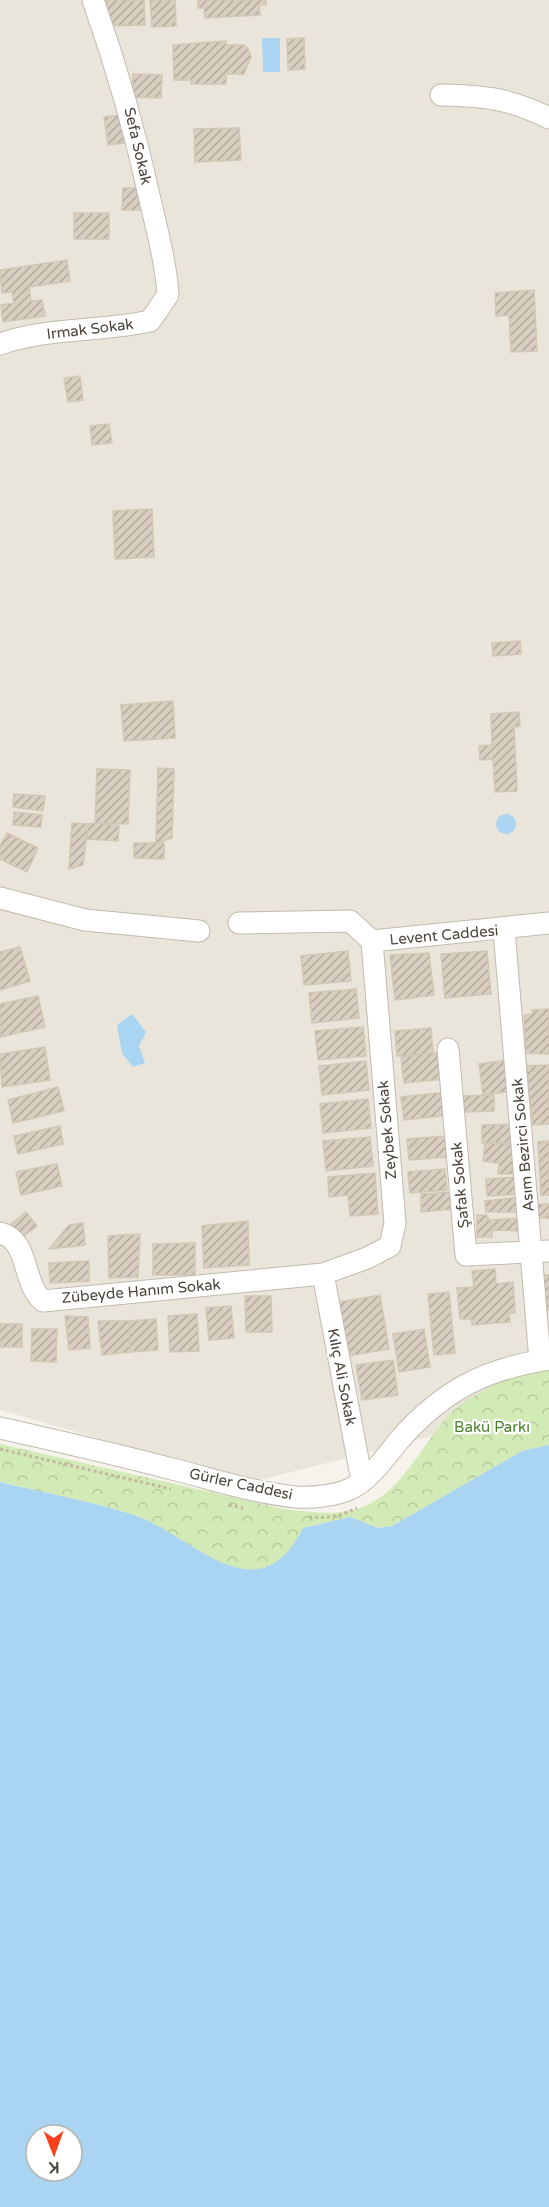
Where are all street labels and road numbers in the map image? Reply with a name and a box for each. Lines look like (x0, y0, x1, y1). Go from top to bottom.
street label: Sefa Sokak (120, 106, 156, 186)
street label: Irmak Sokak (46, 315, 134, 343)
street label: Levent Caddesi (389, 921, 499, 949)
street label: Asım Bezirci Sokak (508, 1077, 538, 1213)
street label: Zeybek Sokak (374, 1080, 400, 1180)
street label: Şafak Sokak (447, 1141, 473, 1229)
street label: Zübeyde Hanım Sokak (61, 1275, 221, 1307)
street label: Kılıç Ali Sokak (324, 1327, 360, 1427)
street label: Gürler Caddesi (188, 1464, 294, 1504)

